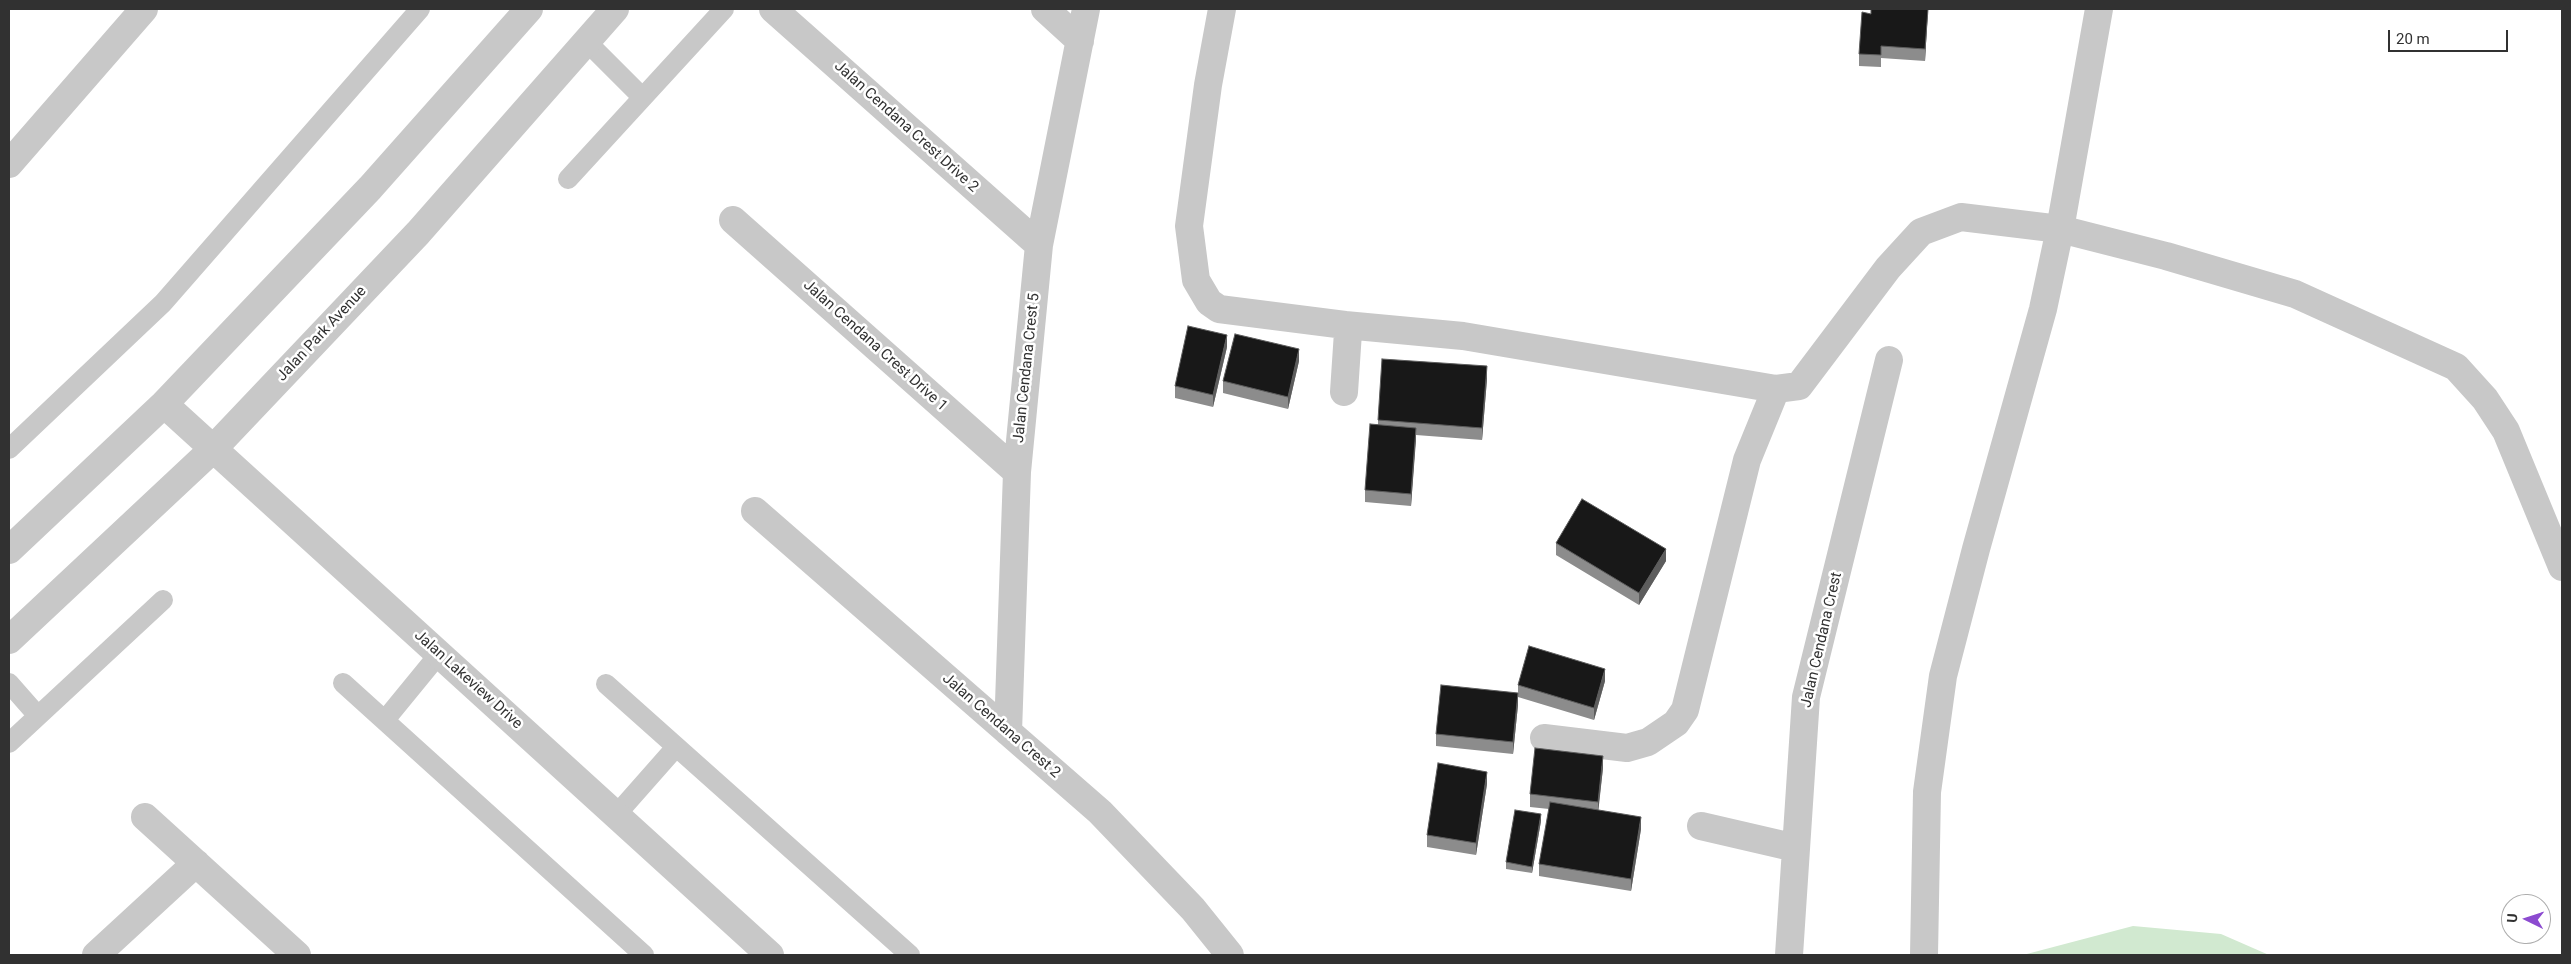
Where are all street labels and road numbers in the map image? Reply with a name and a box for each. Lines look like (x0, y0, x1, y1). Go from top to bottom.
street label: Jalan Cendana Crest Drive 2 (830, 57, 982, 197)
street label: Jalan Cendana Crest Drive 1 (799, 276, 951, 416)
street label: Jalan Park Avenue (273, 283, 371, 385)
street label: Jalan Cendana Crest 5 (1010, 292, 1044, 444)
street label: Jalan Cendana Crest (1798, 571, 1846, 709)
street label: Jalan Lakeview Drive (410, 627, 526, 733)
street label: Jalan Cendana Crest 2 (938, 670, 1064, 782)

